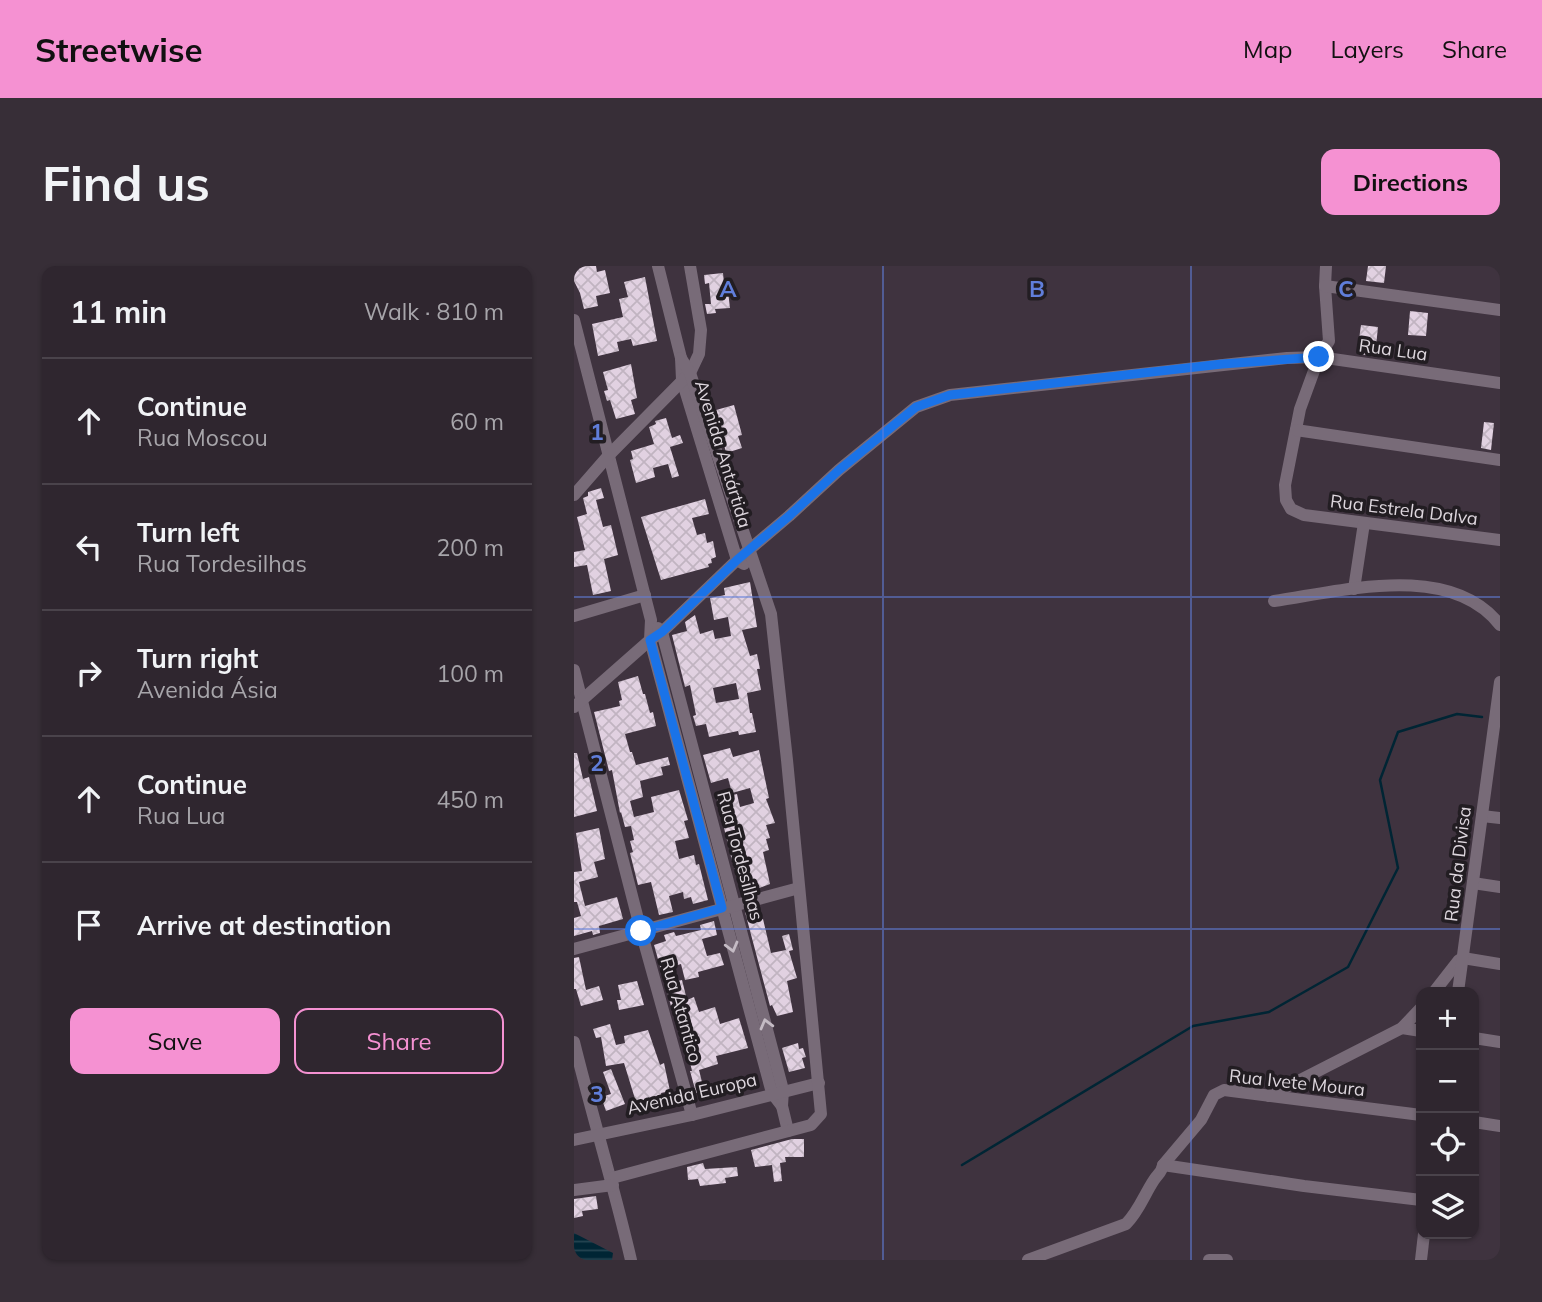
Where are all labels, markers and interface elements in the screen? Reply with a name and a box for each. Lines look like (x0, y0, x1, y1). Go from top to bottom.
text: Streetwise (35, 29, 203, 70)
text: Map (1243, 34, 1292, 64)
text: Layers (1330, 34, 1404, 64)
text: Share (1442, 34, 1507, 64)
button: Directions (1321, 149, 1500, 215)
text: Find us (42, 152, 210, 213)
text: A (719, 274, 737, 303)
text: B (1029, 274, 1045, 303)
text: C (1338, 274, 1354, 303)
text: 11 min (70, 293, 167, 331)
text: Walk · 810 m (364, 297, 504, 326)
street label: Rua Lua (1357, 333, 1429, 366)
route end (1303, 341, 1334, 372)
street label: Avenida Antártida (690, 377, 757, 530)
text: Continue (137, 390, 247, 423)
icon: ahead (70, 402, 108, 440)
text: 60 m (450, 407, 504, 436)
text: 1 (590, 417, 604, 446)
text: Rua Moscou (137, 423, 268, 452)
street label: Rua Estrela Dalva (1329, 489, 1479, 530)
text: Turn left (137, 516, 239, 549)
icon: left (70, 528, 108, 566)
text: 200 m (436, 533, 504, 562)
text: Rua Tordesilhas (137, 549, 307, 578)
text: Turn right (137, 642, 258, 675)
icon: right (70, 654, 108, 692)
text: 100 m (436, 659, 504, 688)
text: Avenida Ásia (137, 675, 278, 704)
text: 2 (590, 748, 604, 777)
text: Continue (137, 768, 247, 801)
icon: ahead (70, 780, 108, 818)
text: 450 m (436, 785, 504, 814)
street label: Rua Tordesilhas (712, 789, 769, 923)
text: Rua Lua (137, 801, 225, 830)
street label: Rua da Divisa (1439, 805, 1476, 923)
icon: arrive (70, 906, 108, 944)
text: Arrive at destination (137, 909, 392, 942)
route start (625, 915, 656, 946)
one-way arrow (724, 941, 739, 953)
street label: Rua Atantico (655, 954, 708, 1065)
map controls (1416, 987, 1479, 1239)
button: + (1416, 987, 1479, 1050)
button: Save (70, 1008, 280, 1074)
button: Share (294, 1008, 504, 1074)
one-way arrow (760, 1019, 774, 1031)
button: − (1416, 1050, 1479, 1113)
street label: Rua Ivete Moura (1228, 1064, 1366, 1101)
street label: Avenida Europa (625, 1067, 759, 1120)
text: 3 (590, 1079, 604, 1108)
button: locate (1416, 1113, 1479, 1176)
button: layers (1416, 1176, 1479, 1239)

